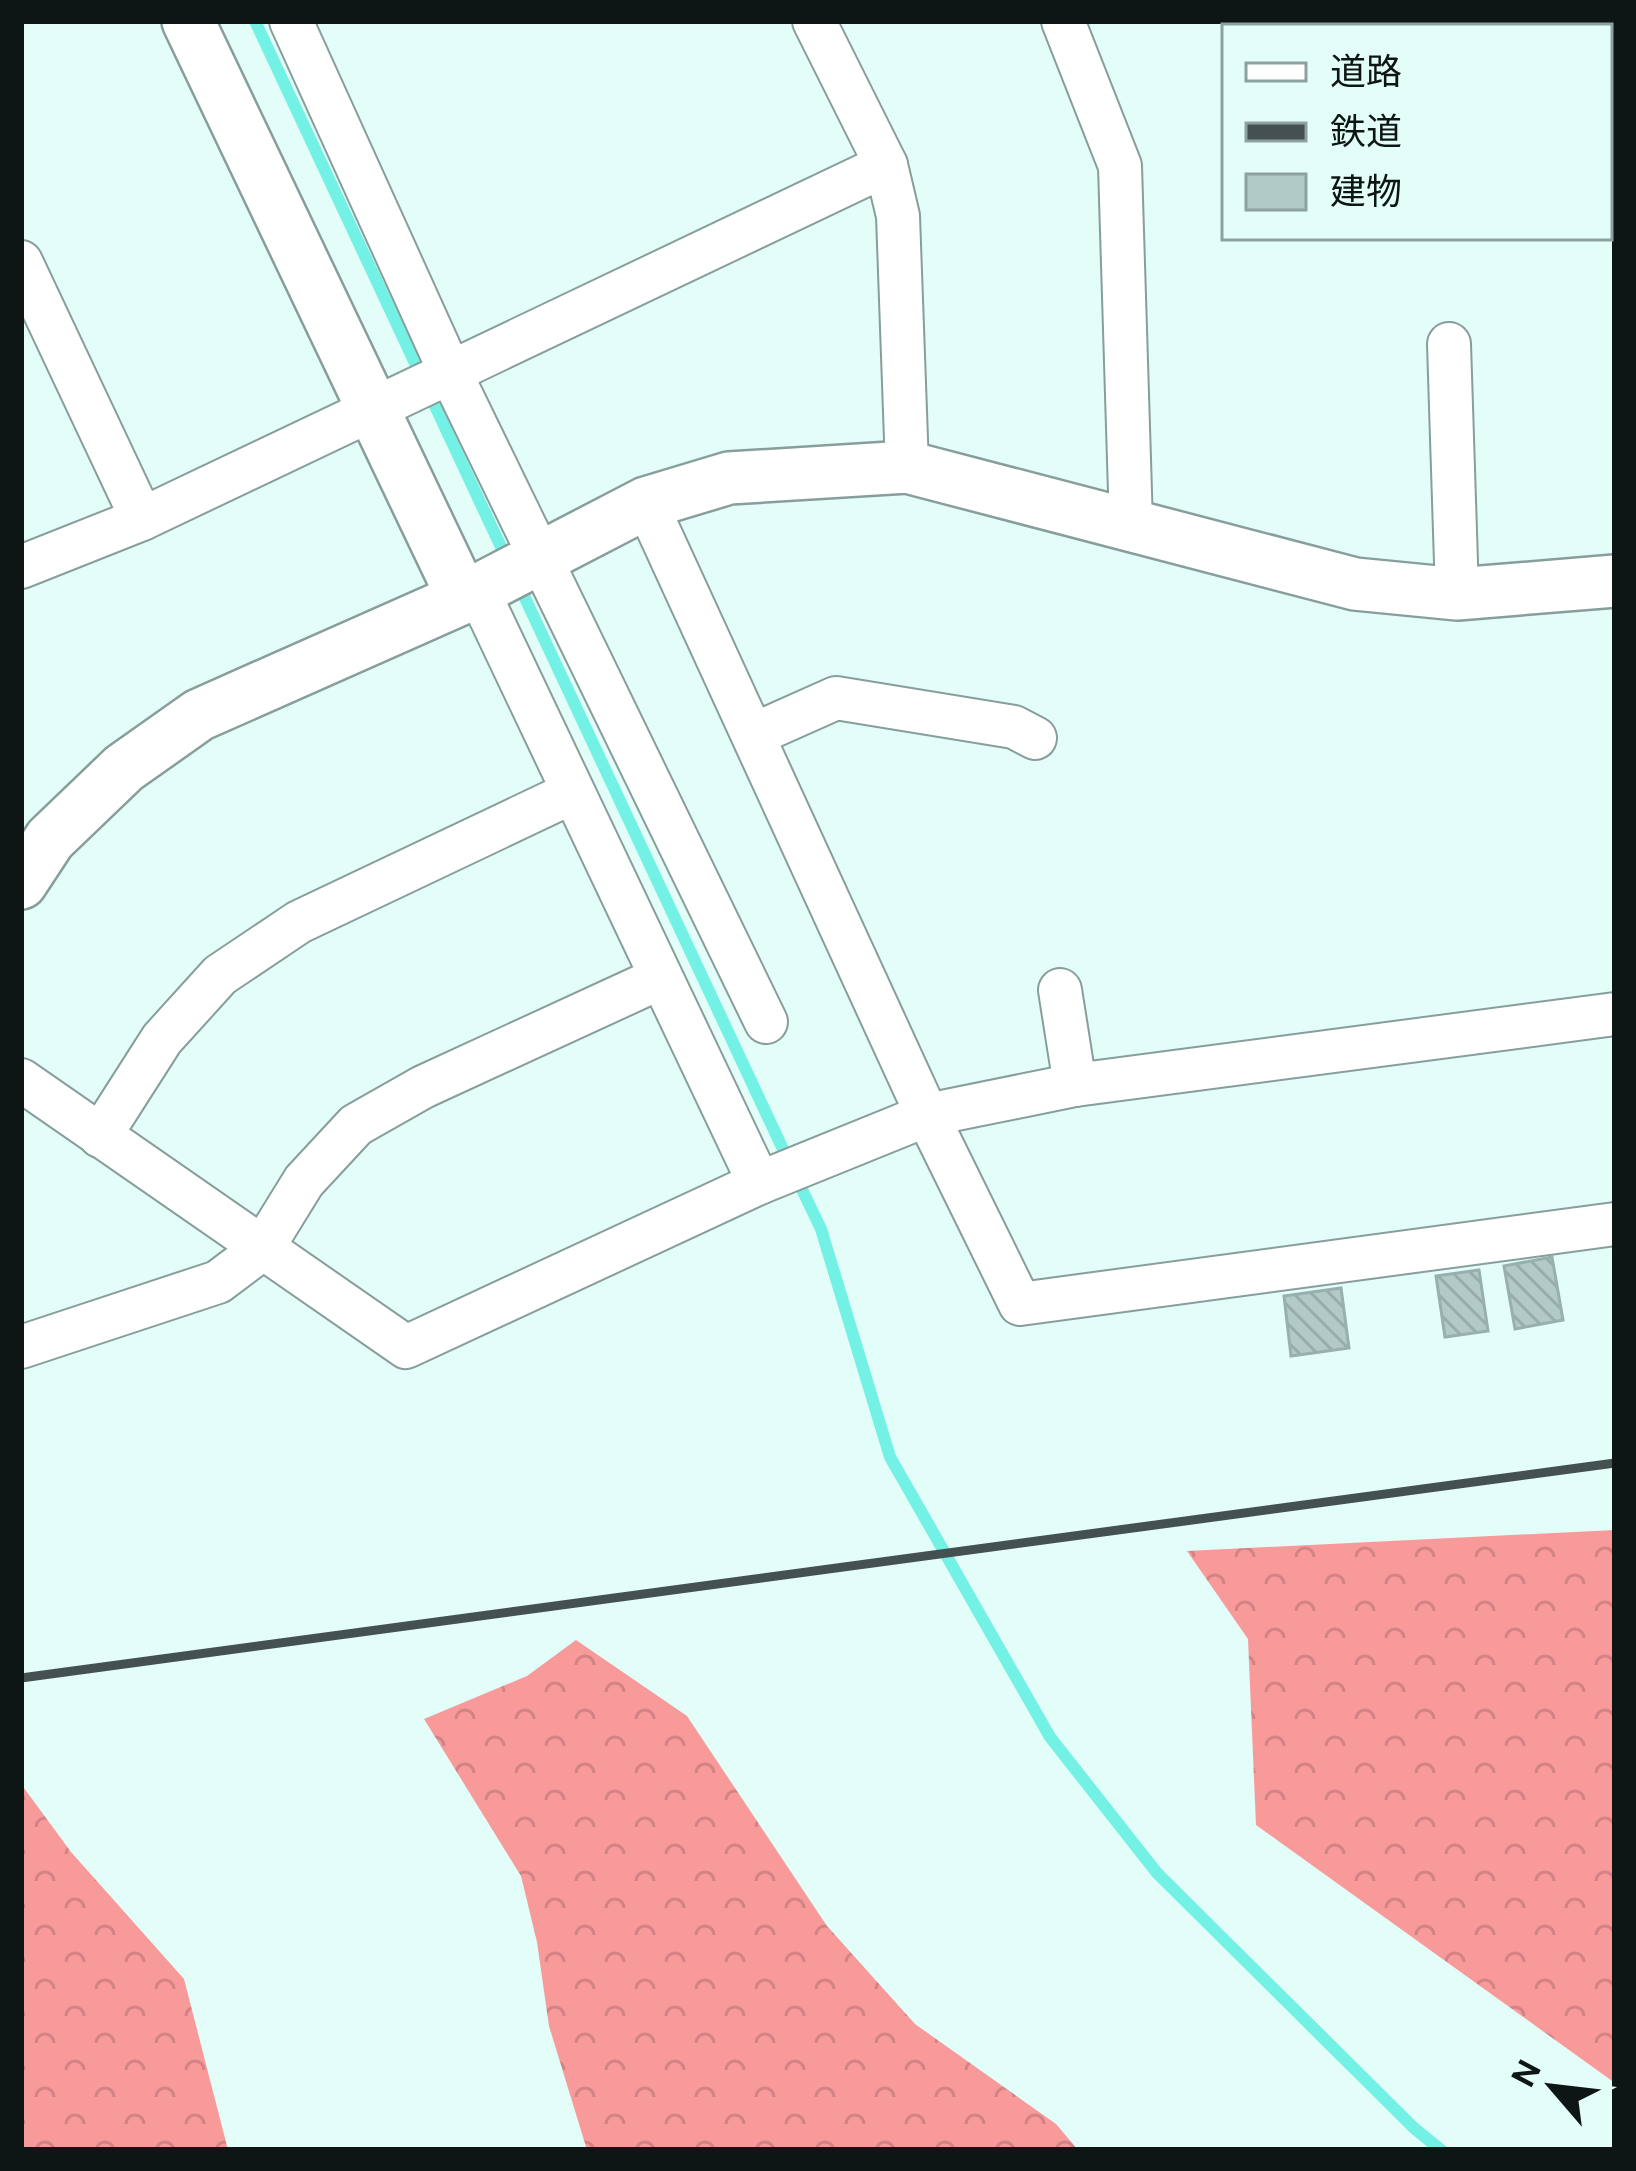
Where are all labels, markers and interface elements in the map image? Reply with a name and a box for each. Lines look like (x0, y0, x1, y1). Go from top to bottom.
legend (1222, 24, 1612, 240)
text: 道路 (1330, 48, 1402, 95)
text: 鉄道 (1330, 108, 1402, 155)
text: 建物 (1330, 168, 1402, 215)
north arrow (1492, 2027, 1612, 2147)
text: N (1501, 2052, 1551, 2094)

